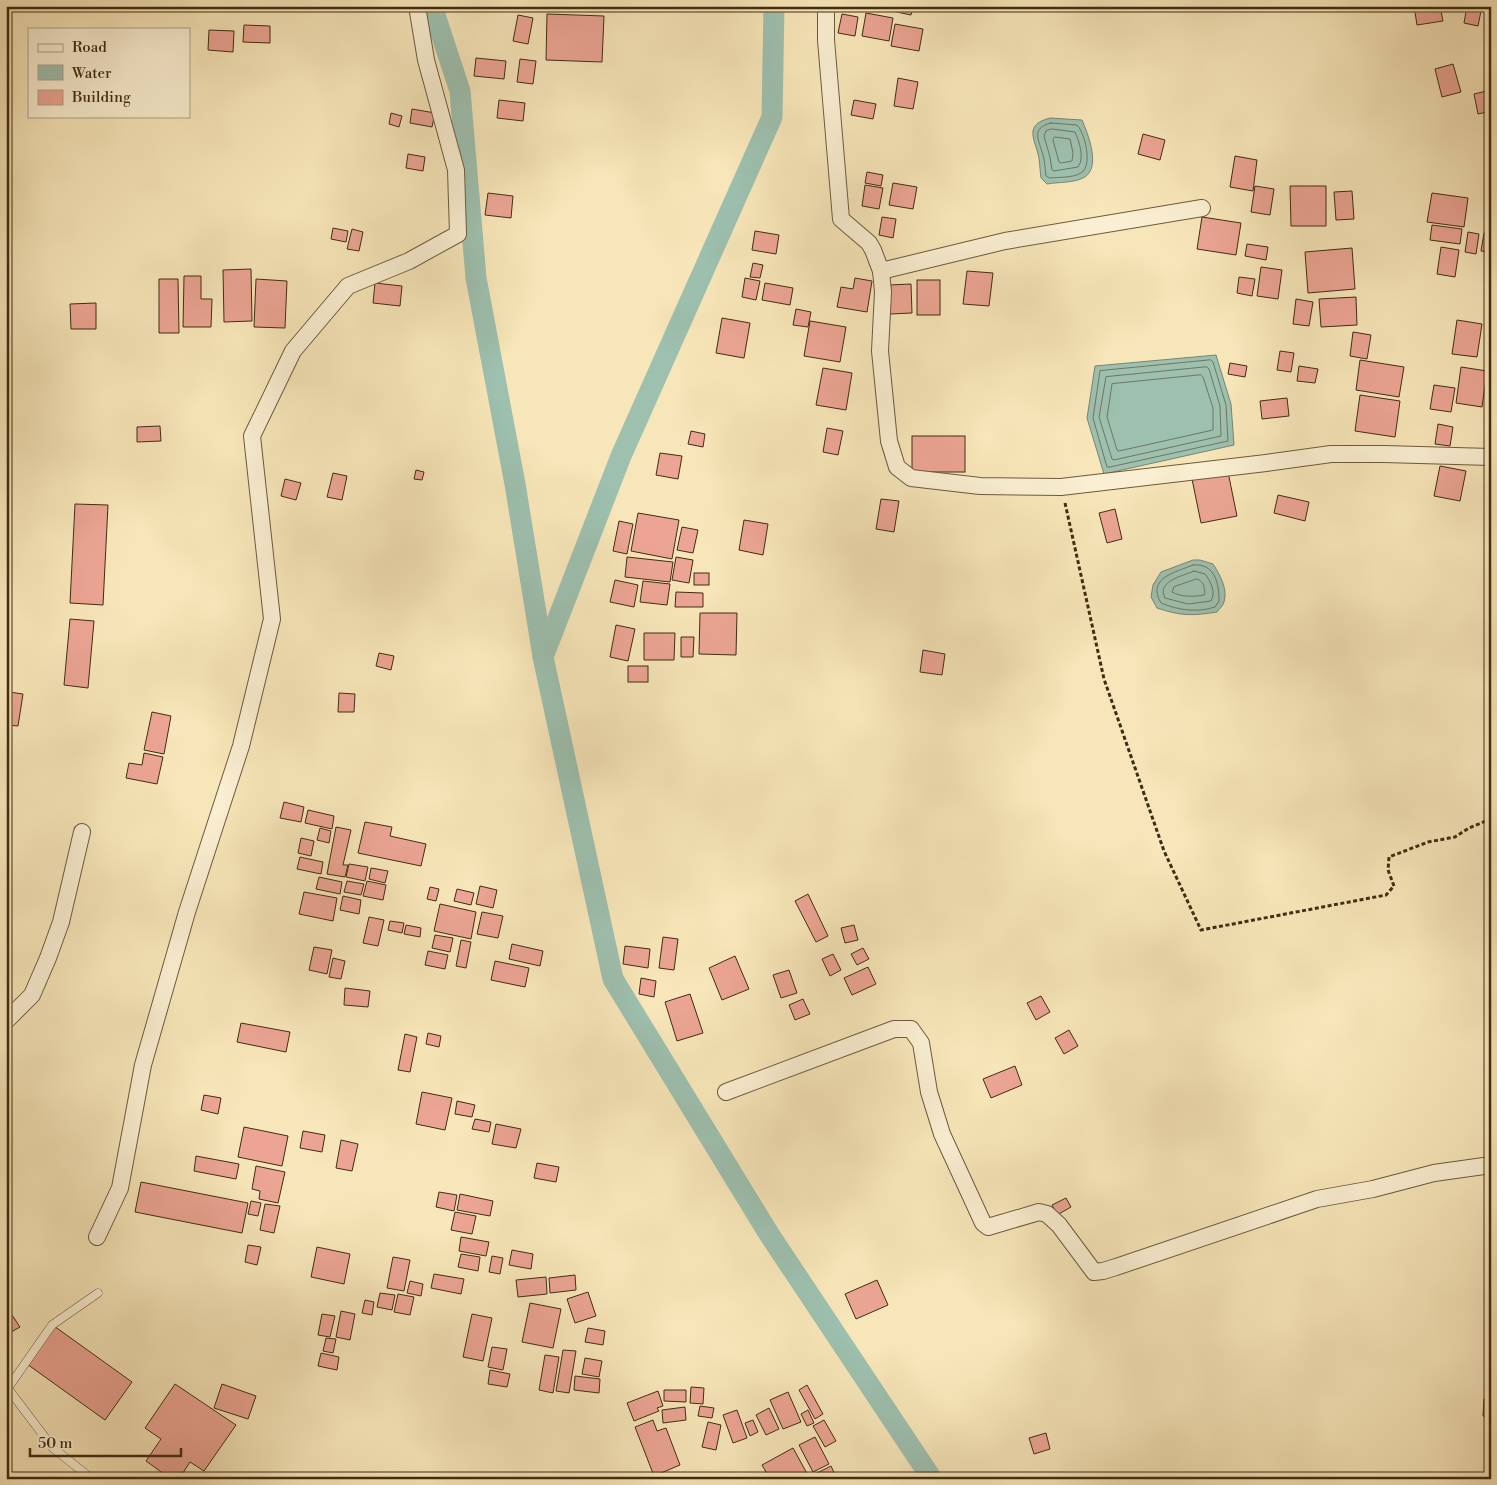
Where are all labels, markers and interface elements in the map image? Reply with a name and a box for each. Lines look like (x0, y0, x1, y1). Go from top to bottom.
legend (28, 28, 190, 118)
text: Road (72, 38, 107, 57)
text: Water (71, 64, 112, 83)
text: Building (71, 88, 131, 107)
scale bar (30, 1425, 181, 1457)
text: 50 m (38, 1434, 72, 1453)

